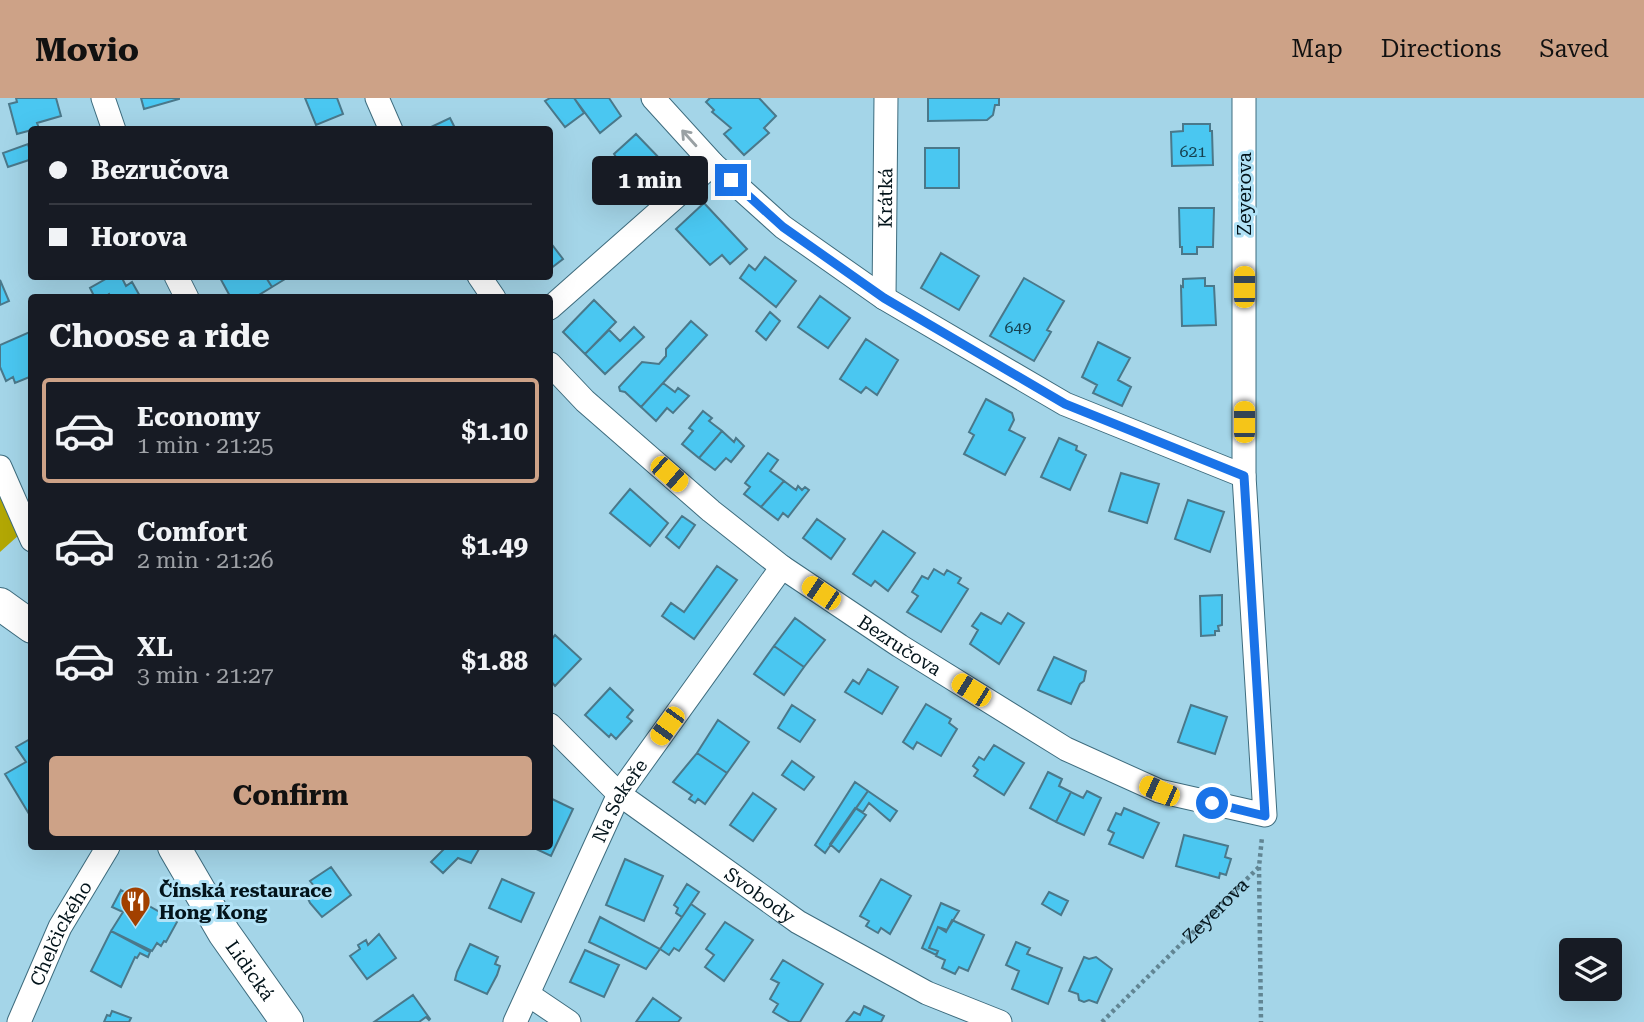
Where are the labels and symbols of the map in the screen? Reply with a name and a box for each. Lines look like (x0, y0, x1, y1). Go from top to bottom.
one-way arrow (681, 129, 697, 147)
house number: 621 (1180, 142, 1206, 161)
street label: Zeyerova (1233, 152, 1256, 236)
callout: 1 min (591, 155, 706, 204)
route end (715, 164, 747, 196)
street label: Krátká (874, 167, 897, 228)
car (1234, 266, 1255, 308)
house number: 649 (1005, 318, 1031, 337)
car (1234, 401, 1255, 443)
car (647, 452, 692, 496)
car (798, 573, 845, 613)
street label: Bezručova (853, 610, 946, 681)
car (948, 670, 995, 710)
car (647, 703, 688, 749)
street label: Na Sekeře (587, 755, 652, 846)
car (1136, 773, 1183, 809)
route start (1196, 787, 1228, 819)
street label: Svobody (720, 862, 800, 929)
street label: Zeyerova (1178, 873, 1254, 948)
street label: Chelčického (25, 877, 97, 990)
place label: Čínská restaurace Hong Kong (159, 879, 332, 924)
restaurant icon: Čínská restaurace Hong Kong (119, 884, 153, 928)
street label: Lidická (221, 936, 279, 1006)

